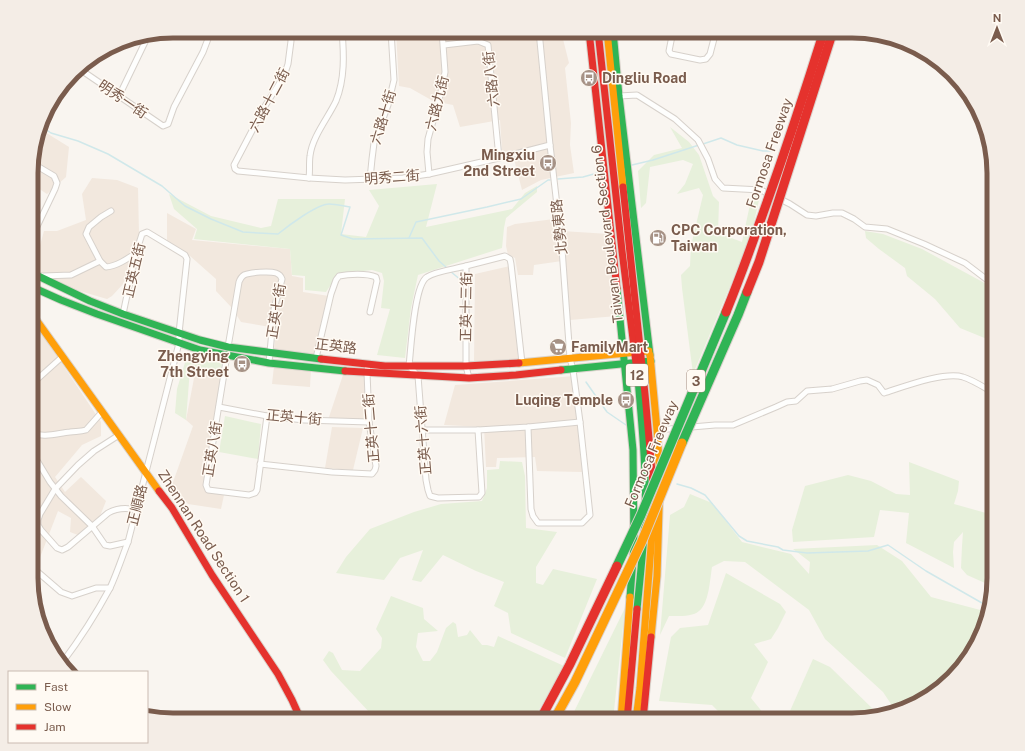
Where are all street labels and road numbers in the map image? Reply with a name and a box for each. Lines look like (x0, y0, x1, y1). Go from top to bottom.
street label: 六路八街 (480, 50, 502, 108)
street label: 六路十二街 (246, 65, 292, 135)
street label: 六路九街 (422, 74, 452, 132)
street label: 明秀一街 (95, 77, 151, 121)
street label: 六路十街 (367, 88, 399, 146)
street label: Formosa Freeway (743, 96, 795, 210)
street label: Taiwan Boulevard Section 6 (588, 144, 626, 324)
street label: 明秀二街 (364, 167, 420, 187)
street label: 北勢東路 (548, 198, 570, 256)
street label: 正英五街 (120, 241, 148, 299)
street label: 正英十三街 (457, 272, 475, 342)
street label: 正英七街 (264, 282, 288, 340)
street label: 正英路 (314, 336, 358, 356)
road number: 12 (626, 364, 648, 386)
road number: 3 (687, 370, 705, 392)
street label: 正英十二街 (360, 392, 382, 464)
street label: Formosa Freeway (621, 398, 681, 510)
street label: 正英十六街 (412, 404, 434, 476)
street label: 正英十街 (265, 407, 323, 427)
street label: 正英八街 (200, 420, 224, 478)
street label: Zhennan Road Section 1 (155, 467, 253, 605)
street label: 正順路 (124, 483, 150, 527)

